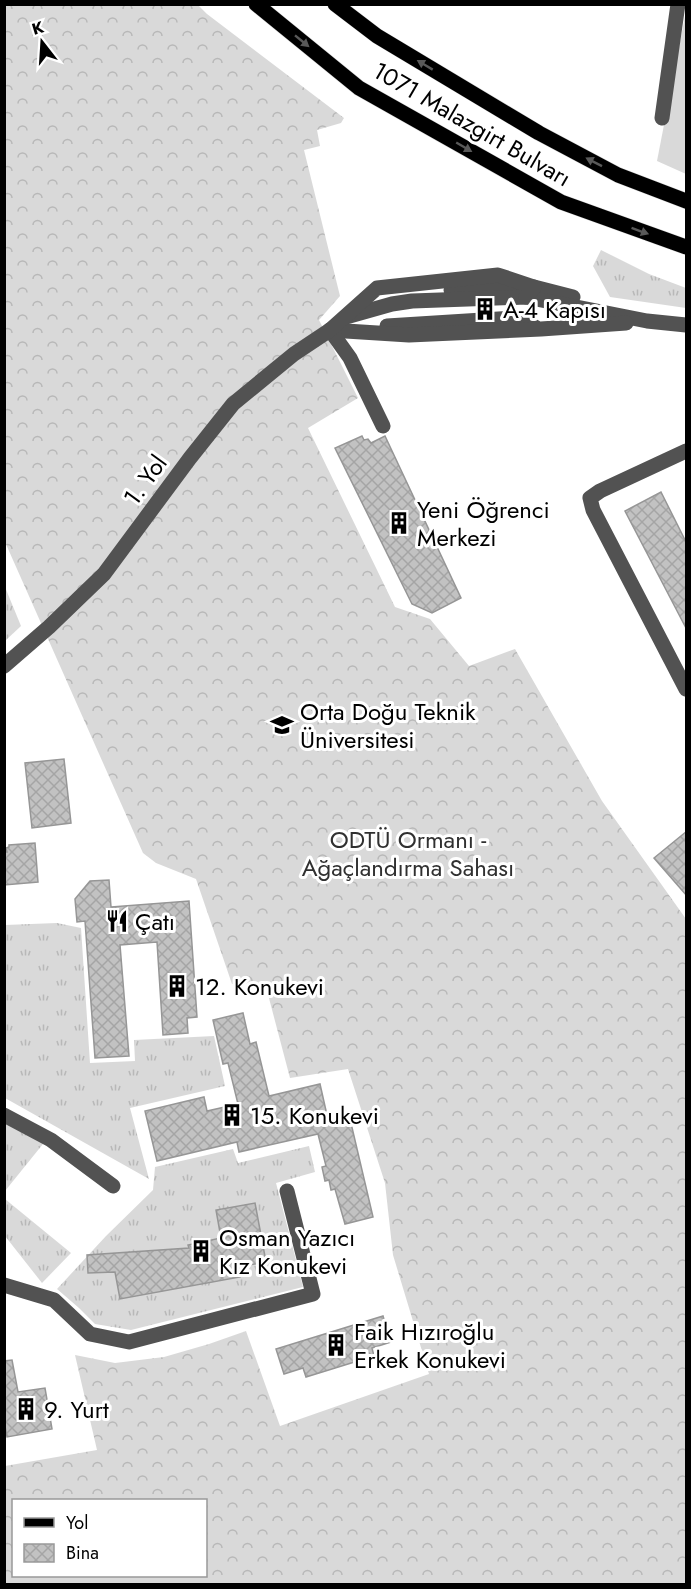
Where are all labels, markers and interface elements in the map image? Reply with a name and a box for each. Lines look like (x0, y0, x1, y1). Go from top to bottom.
north arrow (12, 12, 72, 72)
text: K (29, 15, 47, 41)
one-way arrow (294, 35, 309, 47)
street label: 1071 Malazgirt Bulvarı (366, 53, 578, 195)
one-way arrow (417, 59, 433, 70)
one-way arrow (456, 142, 473, 152)
one-way arrow (585, 157, 602, 167)
one-way arrow (631, 227, 649, 236)
place label: A-4 Kapısı (503, 292, 606, 327)
building icon: A-4 Kapısı (472, 296, 498, 322)
street label: 1. Yol (115, 448, 175, 512)
place label: Yeni Öğrenci Merkezi (417, 492, 550, 555)
building icon: Yeni Öğrenci Merkezi (386, 510, 412, 536)
place label: Orta Doğu Teknik Üniversitesi (300, 694, 476, 757)
school or university icon: Orta Doğu Teknik Üniversitesi (269, 712, 295, 738)
park label: ODTÜ Ormanı - Ağaçlandırma Sahası (302, 822, 514, 885)
place label: Çatı (135, 904, 175, 939)
restaurant icon: Çatı (104, 908, 130, 934)
place label: 12. Konukevi (195, 969, 324, 1004)
building icon: 12. Konukevi (164, 973, 190, 999)
place label: 15. Konukevi (250, 1098, 379, 1133)
building icon: 15. Konukevi (219, 1102, 245, 1128)
place label: Osman Yazıcı Kız Konukevi (219, 1220, 355, 1283)
building icon: Osman Yazıcı Kız Konukevi (188, 1238, 214, 1264)
place label: Faik Hızıroğlu Erkek Konukevi (354, 1314, 506, 1377)
building icon: Faik Hızıroğlu Erkek Konukevi (323, 1332, 349, 1358)
place label: 9. Yurt (44, 1392, 109, 1427)
building icon: 9. Yurt (13, 1396, 39, 1422)
legend (12, 1499, 207, 1577)
text: Yol (66, 1510, 88, 1536)
text: Bina (66, 1540, 99, 1566)

